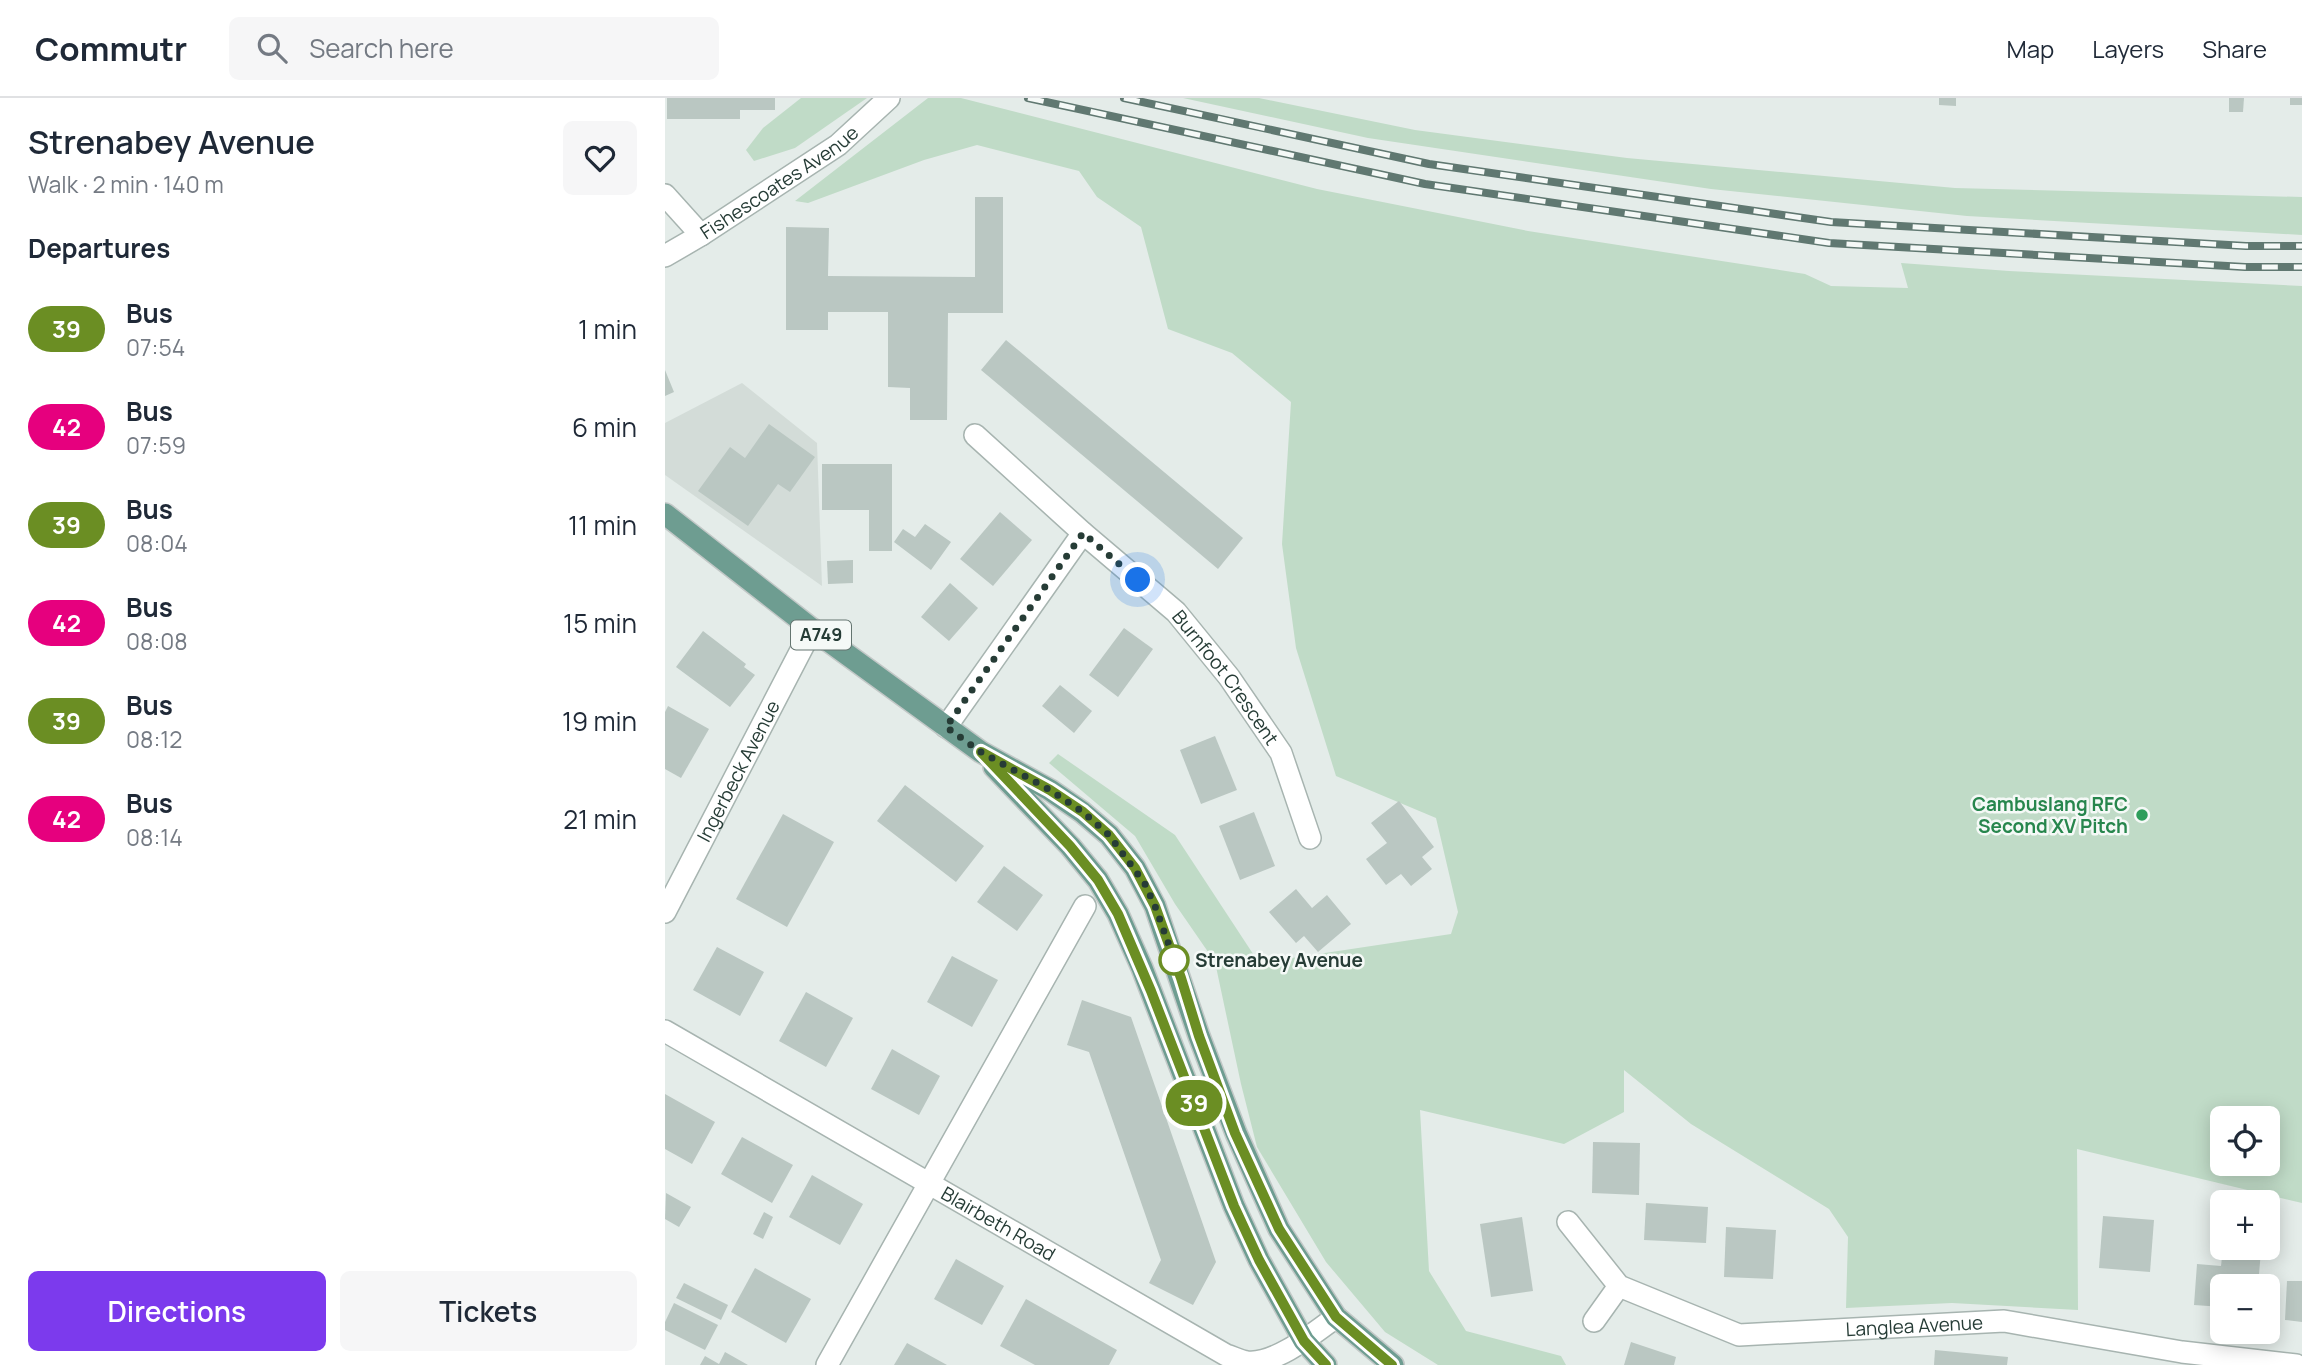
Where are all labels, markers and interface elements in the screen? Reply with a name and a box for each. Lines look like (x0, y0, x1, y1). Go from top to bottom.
search box (229, 17, 719, 80)
text: Commutr (35, 26, 187, 71)
icon: search (253, 29, 291, 67)
text: Search here (309, 30, 454, 66)
text: Map (2007, 32, 2054, 65)
text: Layers (2092, 32, 2164, 65)
text: Share (2202, 32, 2267, 65)
text: Strenabey Avenue (28, 119, 315, 164)
street label: Fishescoates Avenue (695, 120, 864, 245)
button: heart (563, 121, 637, 195)
text: Walk · 2 min · 140 m (28, 168, 224, 200)
text: Departures (28, 230, 170, 266)
text: Bus (126, 295, 173, 331)
text: 1 min (578, 311, 637, 347)
text: 39 (52, 312, 81, 345)
text: 07:54 (126, 331, 185, 363)
text: Bus (126, 393, 173, 429)
text: 6 min (572, 409, 637, 445)
text: 42 (52, 410, 81, 443)
text: 07:59 (126, 429, 186, 461)
text: Bus (126, 491, 173, 527)
text: 11 min (568, 507, 637, 543)
text: 39 (52, 508, 81, 541)
text: 08:04 (126, 527, 188, 559)
your location (1120, 562, 1155, 597)
text: Bus (126, 589, 173, 625)
street label: Burnfoot Crescent (1166, 604, 1285, 750)
text: 15 min (563, 605, 637, 641)
text: 42 (52, 606, 81, 639)
road number: A749 (791, 620, 851, 650)
text: 08:08 (126, 625, 188, 657)
text: Bus (126, 687, 173, 723)
street label: Ingerbeck Avenue (691, 696, 786, 846)
text: 19 min (562, 703, 637, 739)
text: 39 (52, 704, 81, 737)
text: 08:12 (126, 723, 182, 755)
text: Bus (126, 785, 173, 821)
place label: Cambuslang RFC Second XV Pitch (1972, 791, 2128, 839)
text: 21 min (563, 801, 637, 837)
text: 42 (52, 802, 81, 835)
marker: Cambuslang RFC Second XV Pitch (2134, 807, 2150, 823)
text: 08:14 (126, 821, 183, 853)
marker: Strenabey Avenue (1159, 945, 1189, 975)
place label: Strenabey Avenue (1195, 947, 1363, 973)
line badge: 39 (1163, 1080, 1225, 1126)
text: 39 (1180, 1086, 1208, 1119)
map controls (2210, 1106, 2280, 1344)
button: locate (2210, 1106, 2280, 1176)
street label: Blairbeth Road (936, 1180, 1060, 1267)
button: + (2210, 1190, 2280, 1260)
button: Directions (28, 1271, 326, 1351)
button: Tickets (340, 1271, 637, 1351)
button: − (2210, 1274, 2280, 1344)
street label: Langlea Avenue (1845, 1309, 1984, 1342)

